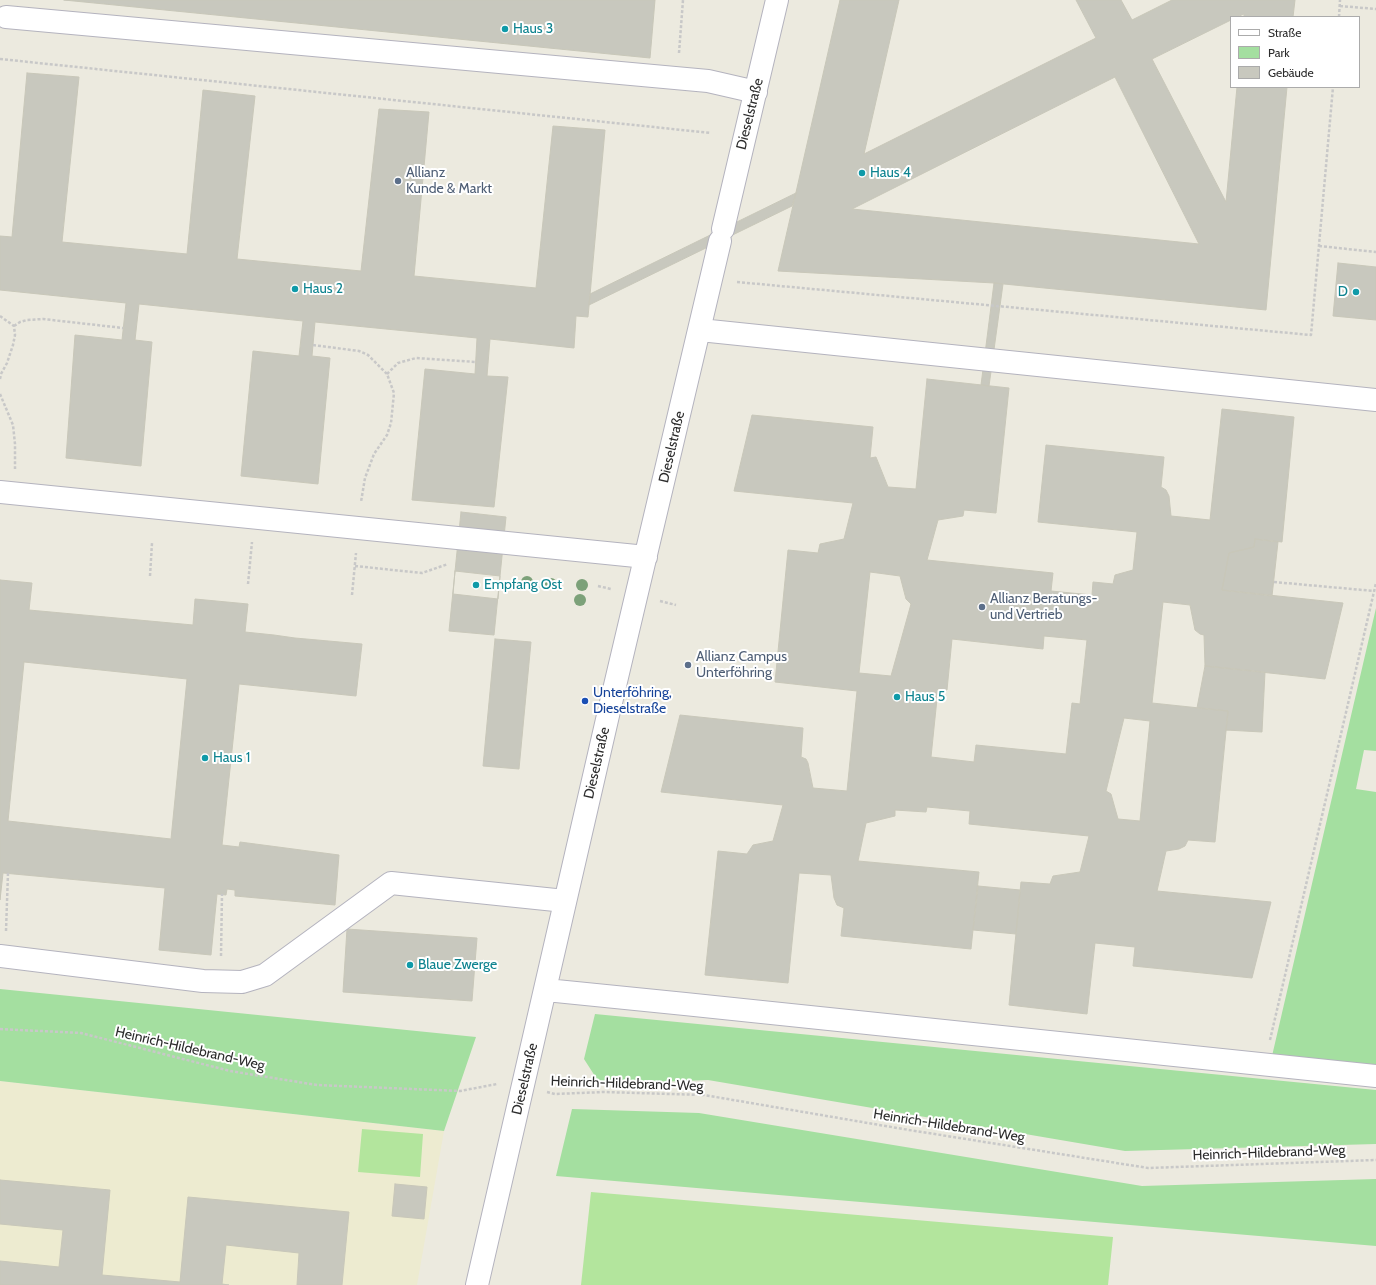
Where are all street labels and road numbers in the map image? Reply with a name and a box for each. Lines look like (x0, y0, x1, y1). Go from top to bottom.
street label: Dieselstraße (733, 76, 767, 152)
street label: Dieselstraße (656, 409, 688, 485)
street label: Dieselstraße (581, 725, 613, 801)
street label: Heinrich-Hildebrand-Weg (114, 1024, 266, 1074)
street label: Dieselstraße (509, 1041, 541, 1117)
street label: Heinrich-Hildebrand-Weg (550, 1073, 704, 1095)
street label: Heinrich-Hildebrand-Weg (872, 1106, 1026, 1146)
street label: Heinrich-Hildebrand-Weg (1192, 1142, 1346, 1164)

